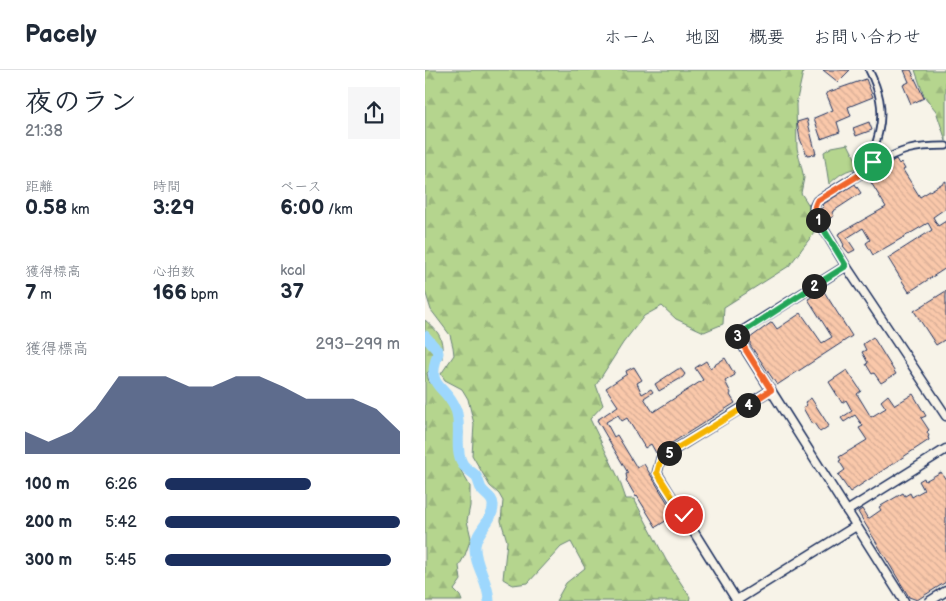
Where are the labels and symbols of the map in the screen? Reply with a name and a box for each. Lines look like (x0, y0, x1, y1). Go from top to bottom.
pin (852, 141, 894, 183)
pin: 1 (805, 208, 831, 232)
pin: 2 (801, 274, 827, 298)
pin: 3 (725, 324, 749, 348)
pin: 4 (735, 392, 761, 418)
pin: 5 (657, 440, 681, 466)
pin (663, 494, 705, 536)

